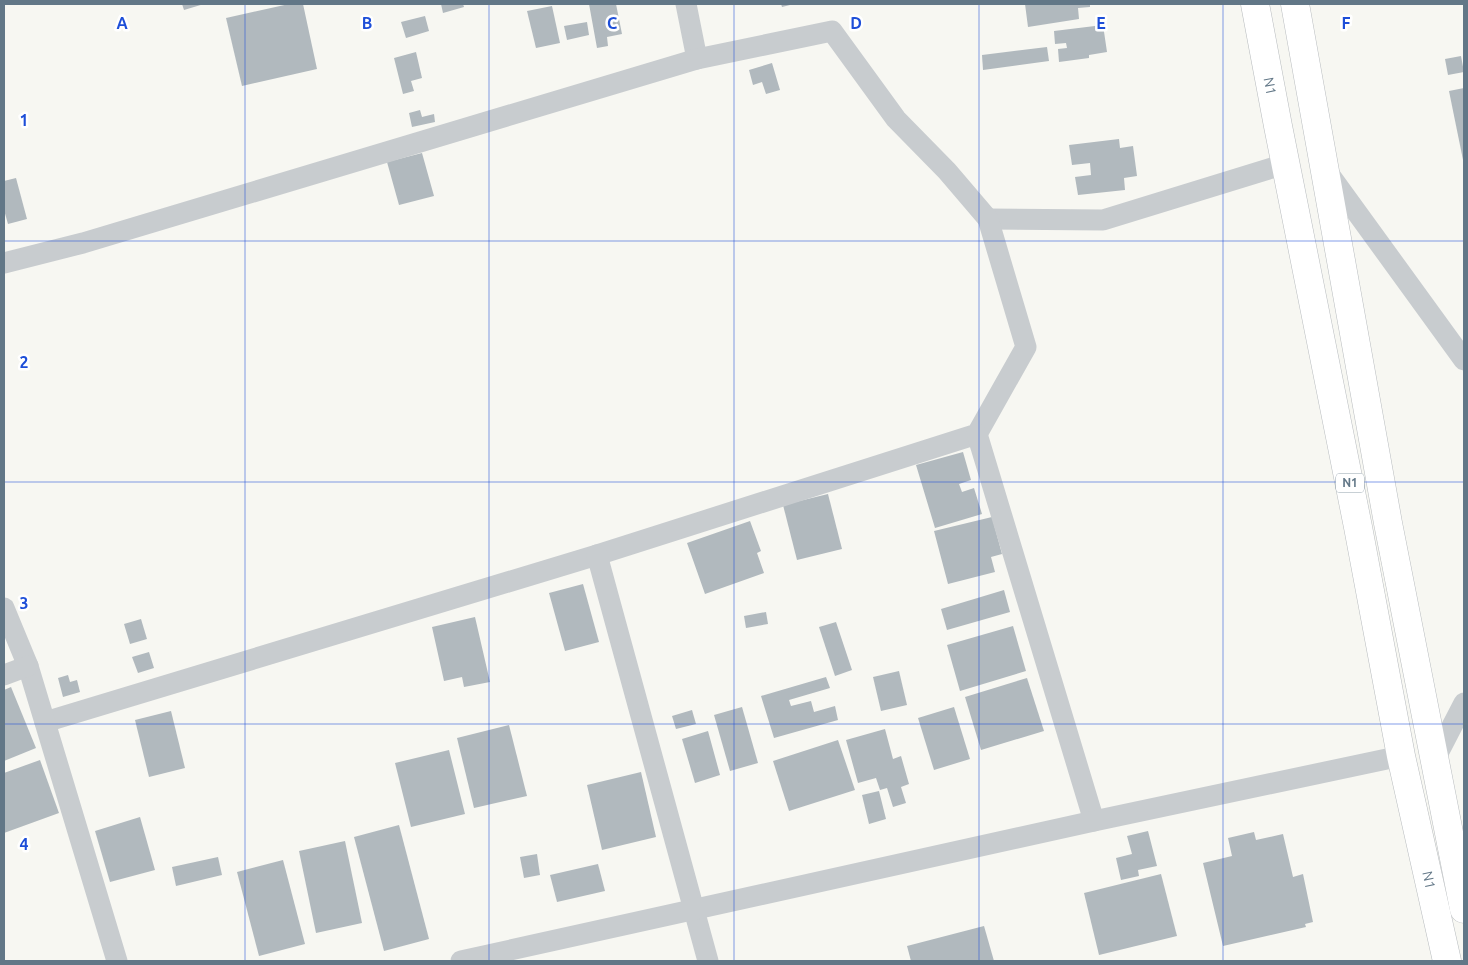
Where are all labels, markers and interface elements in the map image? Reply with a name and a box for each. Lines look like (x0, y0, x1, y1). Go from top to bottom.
text: A (116, 14, 128, 32)
text: B (362, 14, 372, 32)
text: C (607, 14, 617, 32)
text: D (850, 14, 862, 32)
text: E (1096, 14, 1106, 32)
text: F (1342, 14, 1351, 32)
street label: N1 (1260, 76, 1280, 96)
text: 1 (19, 111, 29, 129)
text: 2 (19, 353, 29, 371)
road number: N1 (1336, 473, 1364, 492)
text: 3 (19, 594, 29, 612)
text: 4 (19, 835, 29, 853)
street label: N1 (1419, 870, 1439, 890)

